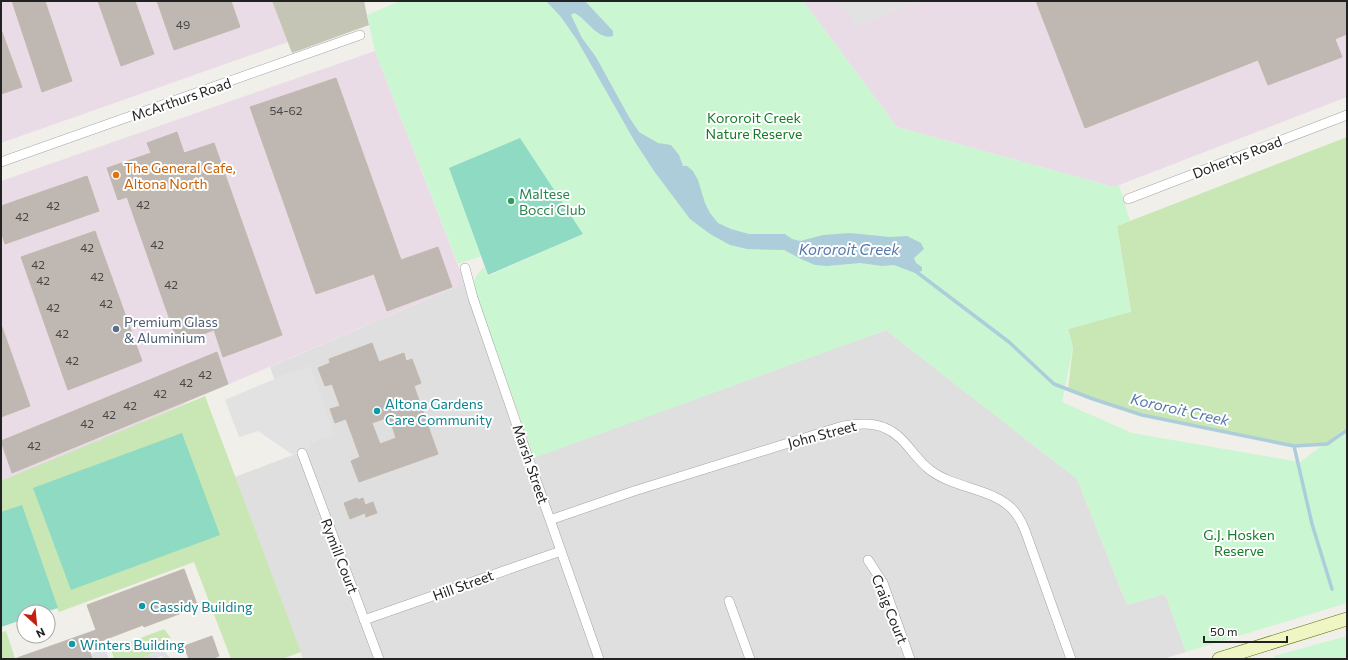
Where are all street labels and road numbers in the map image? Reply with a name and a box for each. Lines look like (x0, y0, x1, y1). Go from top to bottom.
street label: McArthurs Road (129, 74, 233, 124)
street label: Dohertys Road (1190, 132, 1284, 182)
street label: John Street (786, 417, 859, 451)
street label: Marsh Street (510, 422, 553, 506)
street label: Rymill Court (318, 516, 362, 596)
street label: Hill Street (430, 566, 496, 604)
street label: Craig Court (868, 572, 912, 646)

